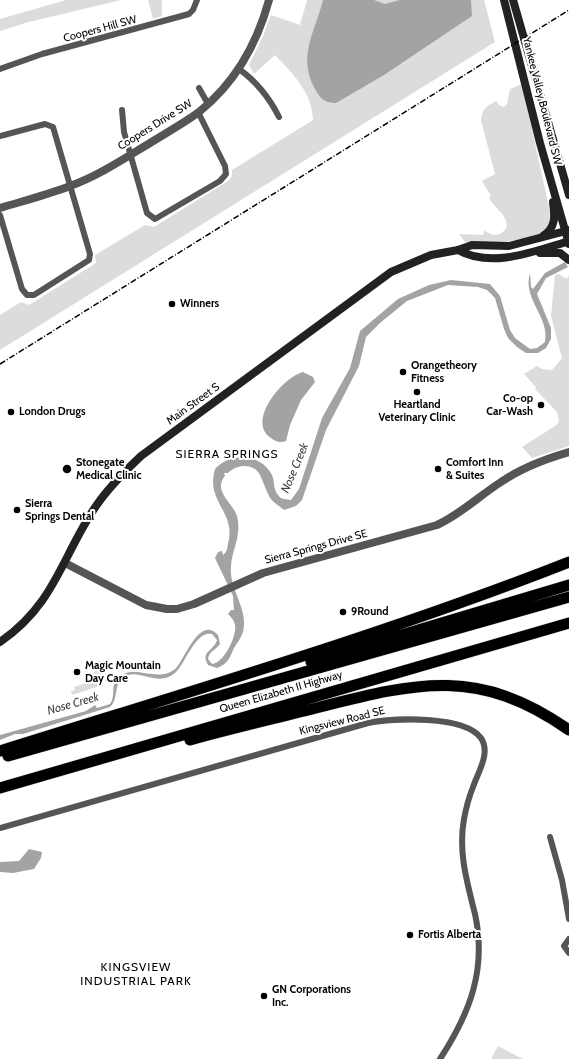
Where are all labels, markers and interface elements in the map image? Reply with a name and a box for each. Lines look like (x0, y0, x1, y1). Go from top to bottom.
street label: Coopers Hill SW (62, 13, 138, 45)
street label: Yankee Valley Boulevard SW (520, 36, 564, 166)
street label: Coopers Drive SW (115, 97, 195, 153)
place label: Winners (180, 297, 219, 311)
marker: Winners (167, 299, 177, 309)
place label: Orangetheory Fitness (411, 359, 477, 385)
marker: Orangetheory Fitness (398, 367, 408, 377)
street label: Main Street S (164, 380, 222, 428)
marker: Heartland Veterinary Clinic (412, 387, 422, 397)
place label: Co-op Car-Wash (486, 392, 533, 418)
place label: Heartland Veterinary Clinic (378, 398, 456, 424)
marker: Co-op Car-Wash (536, 400, 546, 410)
place label: London Drugs (19, 405, 86, 419)
marker: London Drugs (6, 407, 16, 417)
water label: Nose Creek (278, 441, 312, 495)
district label: SIERRA SPRINGS (176, 447, 278, 461)
place label: Stonegate Medical Clinic (76, 456, 141, 482)
place label: Comfort Inn & Suites (446, 456, 503, 482)
marker: Stonegate Medical Clinic (61, 463, 73, 475)
marker: Comfort Inn & Suites (433, 464, 443, 474)
place label: Sierra Springs Dental (25, 497, 94, 523)
marker: Sierra Springs Dental (12, 505, 22, 515)
street label: Sierra Springs Drive SE (263, 527, 369, 567)
place label: 9Round (351, 605, 389, 619)
marker: 9Round (338, 607, 348, 617)
place label: Magic Mountain Day Care (85, 659, 161, 685)
marker: Magic Mountain Day Care (72, 667, 82, 677)
street label: Queen Elizabeth II Highway (218, 668, 344, 716)
water label: Nose Creek (46, 690, 100, 718)
street label: Kingsview Road SE (298, 704, 386, 738)
place label: Fortis Alberta (418, 928, 481, 942)
marker: Fortis Alberta (405, 930, 415, 940)
district label: KINGSVIEW INDUSTRIAL PARK (80, 960, 192, 988)
place label: GN Corporations Inc. (272, 983, 351, 1009)
marker: GN Corporations Inc. (259, 991, 269, 1001)

